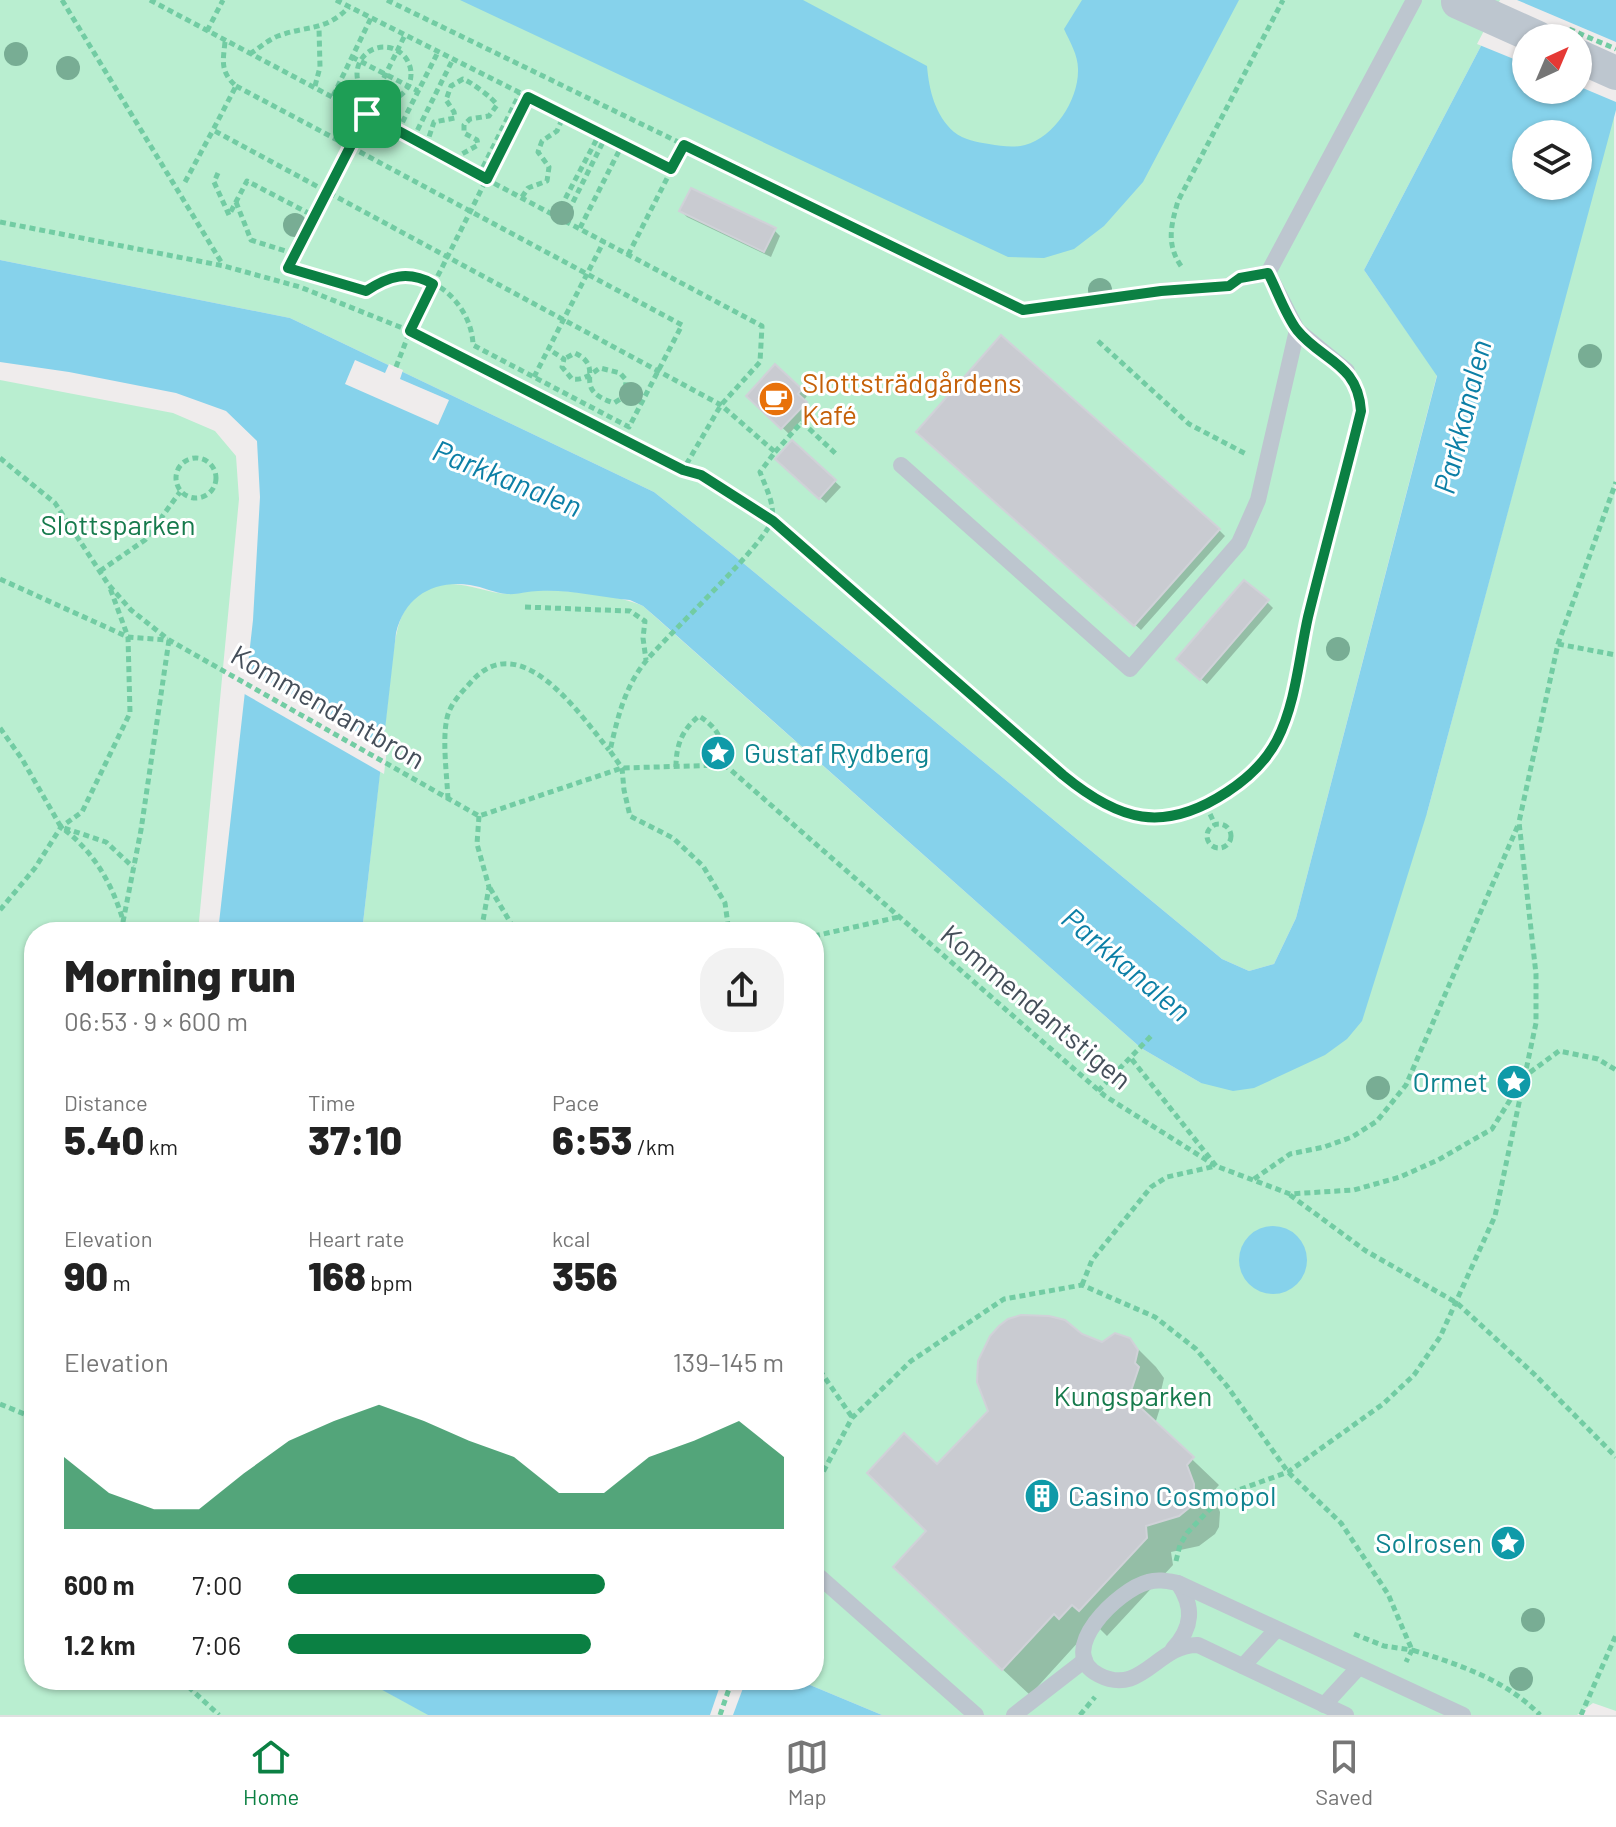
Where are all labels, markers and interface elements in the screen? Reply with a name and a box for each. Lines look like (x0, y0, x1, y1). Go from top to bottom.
north arrow (1512, 24, 1592, 104)
map controls (1512, 24, 1592, 200)
pin (333, 80, 401, 148)
icon: arrive (345, 92, 389, 136)
button: layers (1512, 120, 1592, 200)
water label: Parkkanalen (1425, 336, 1498, 497)
place label: Slottsträdgårdens Kafé (802, 365, 1022, 431)
cafe icon: Slottsträdgårdens Kafé (757, 380, 795, 418)
water label: Parkkanalen (428, 431, 588, 523)
park label: Slottsparken (40, 507, 196, 541)
street label: Kommendantbron (225, 637, 432, 775)
place icon: Gustaf Rydberg (699, 734, 737, 772)
place label: Gustaf Rydberg (744, 735, 929, 769)
water label: Parkkanalen (1055, 899, 1199, 1028)
street label: Kommendantstigen (934, 917, 1139, 1096)
text: Morning run (64, 948, 296, 1001)
button: share (700, 948, 784, 1032)
text: 06:53 · 9 × 600 m (64, 1005, 248, 1036)
place icon: Ormet (1495, 1063, 1533, 1101)
place label: Ormet (1413, 1064, 1488, 1098)
text: Distance (64, 1089, 148, 1115)
text: Time (308, 1089, 356, 1115)
text: Pace (552, 1089, 599, 1115)
text: 5.40 (64, 1115, 144, 1163)
text: 37:10 (308, 1115, 402, 1163)
text: 6:53 (552, 1115, 633, 1163)
text: km (144, 1133, 178, 1159)
text: /km (633, 1133, 675, 1159)
text: Elevation (64, 1225, 153, 1251)
text: Heart rate (308, 1225, 405, 1251)
text: kcal (552, 1225, 590, 1251)
text: 90 (64, 1251, 108, 1299)
text: 168 (308, 1251, 366, 1299)
text: 356 (552, 1251, 618, 1299)
text: m (108, 1269, 131, 1295)
text: bpm (366, 1269, 413, 1295)
text: Elevation (64, 1346, 169, 1377)
text: 139–145 m (673, 1346, 784, 1377)
park label: Kungsparken (1054, 1378, 1212, 1412)
building icon: Casino Cosmopol (1023, 1477, 1061, 1515)
place label: Casino Cosmopol (1068, 1478, 1276, 1512)
place icon: Solrosen (1489, 1524, 1527, 1562)
place label: Solrosen (1375, 1525, 1482, 1559)
text: 600 m (64, 1569, 135, 1600)
text: 7:00 (192, 1569, 243, 1600)
text: 1.2 km (64, 1629, 136, 1660)
text: 7:06 (192, 1629, 241, 1660)
tab: Home (243, 1735, 299, 1809)
tab: Map (785, 1735, 829, 1809)
tab: Saved (1315, 1735, 1373, 1809)

